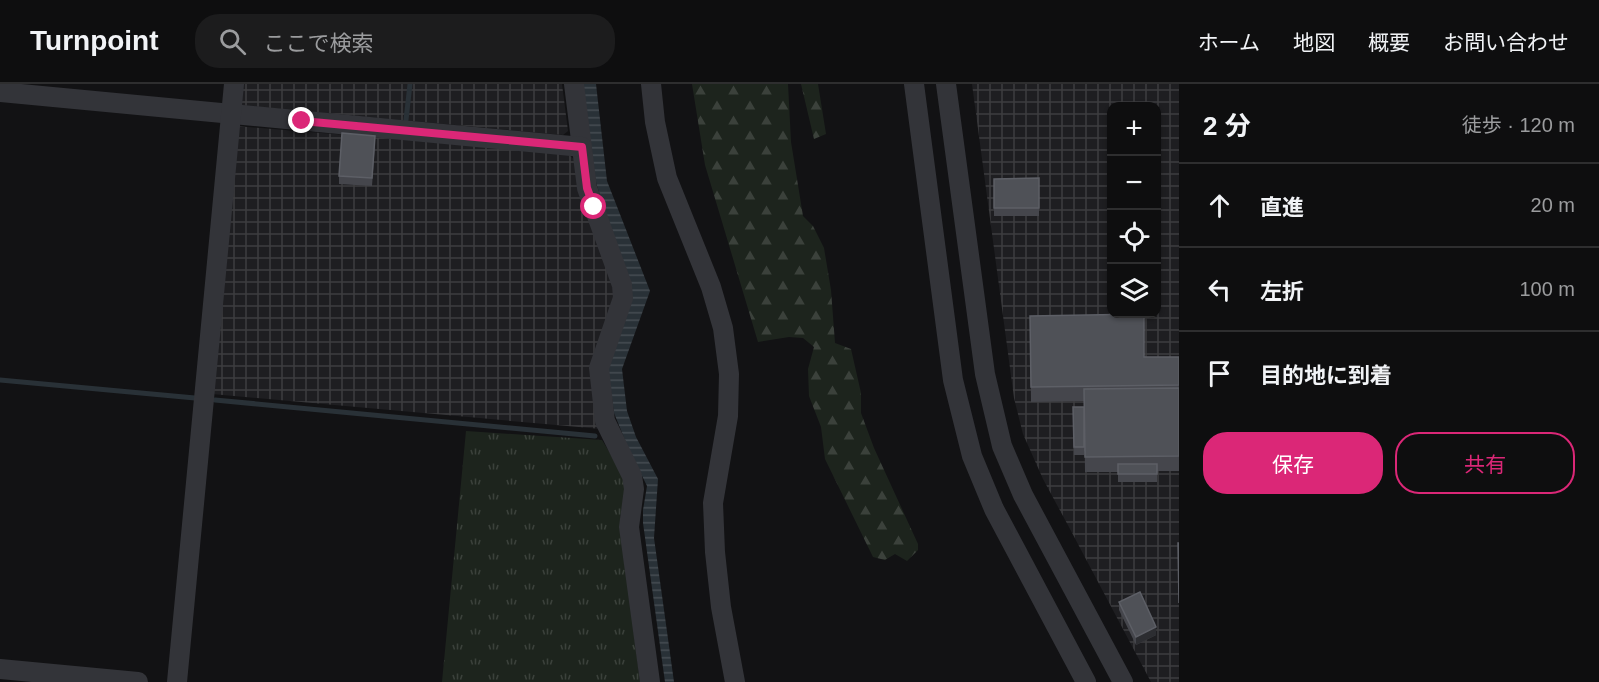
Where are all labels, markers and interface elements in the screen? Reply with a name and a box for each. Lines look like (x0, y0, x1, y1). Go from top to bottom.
search box (195, 14, 615, 68)
text: Turnpoint (30, 25, 159, 56)
icon: search (216, 25, 249, 58)
text: ここで検索 (264, 31, 374, 56)
text: ホーム (1198, 31, 1260, 54)
text: 地図 (1293, 31, 1335, 54)
text: 概要 (1368, 31, 1410, 54)
text: お問い合わせ (1443, 31, 1569, 54)
map controls (1107, 102, 1161, 318)
button: + (1107, 102, 1161, 156)
route end (288, 107, 314, 133)
text: 2 分 (1203, 111, 1251, 141)
text: 徒歩 · 120 m (1462, 114, 1575, 136)
button: − (1107, 156, 1161, 210)
icon: ahead (1203, 189, 1236, 222)
route start (580, 193, 606, 219)
text: 20 m (1531, 194, 1575, 216)
text: 直進 (1260, 195, 1304, 220)
button: locate (1107, 210, 1161, 264)
button: layers (1107, 264, 1161, 318)
icon: left (1203, 273, 1236, 306)
text: 100 m (1519, 278, 1575, 300)
text: 左折 (1260, 279, 1304, 304)
icon: arrive (1203, 357, 1236, 390)
text: 目的地に到着 (1260, 363, 1392, 388)
button: 保存 (1203, 432, 1383, 494)
button: 共有 (1395, 432, 1575, 494)

